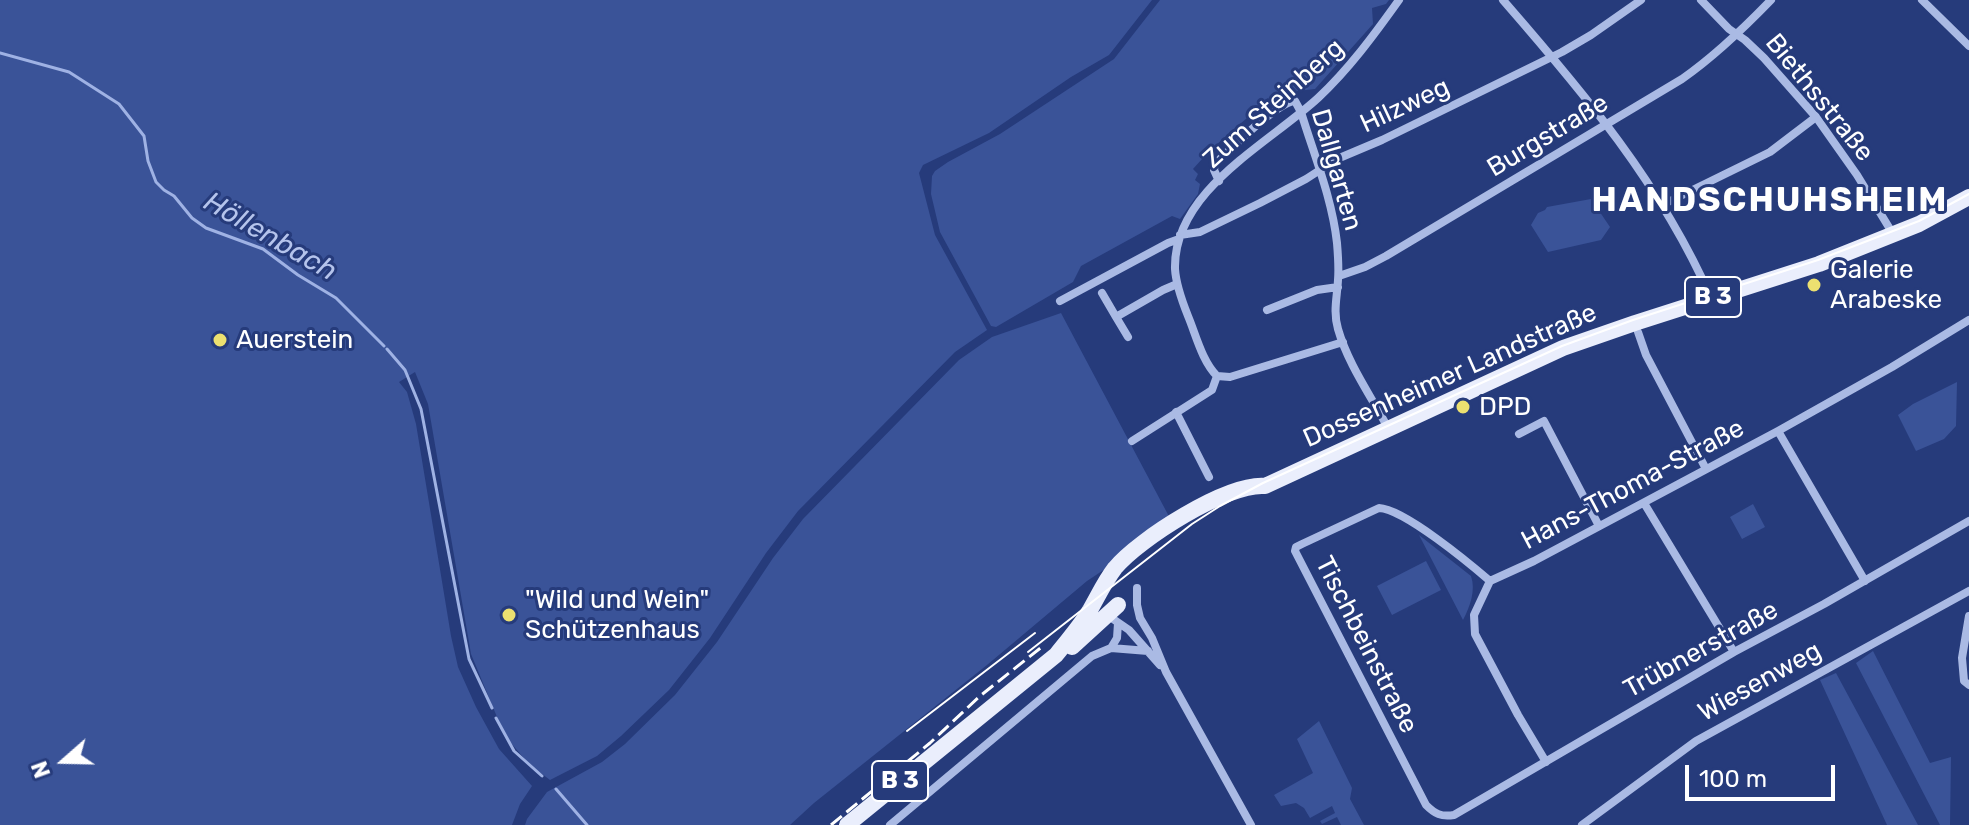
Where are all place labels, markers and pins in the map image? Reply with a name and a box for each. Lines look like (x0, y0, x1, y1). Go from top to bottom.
place label: Galerie Arabeske (1830, 254, 1942, 316)
marker: Galerie Arabeske (1805, 276, 1823, 294)
place label: Auerstein (236, 324, 353, 356)
marker: Auerstein (211, 331, 229, 349)
place label: DPD (1479, 391, 1532, 423)
marker: DPD (1454, 398, 1472, 416)
place label: "Wild und Wein" Schützenhaus (525, 584, 709, 646)
marker: "Wild und Wein" Schützenhaus (500, 606, 518, 624)

